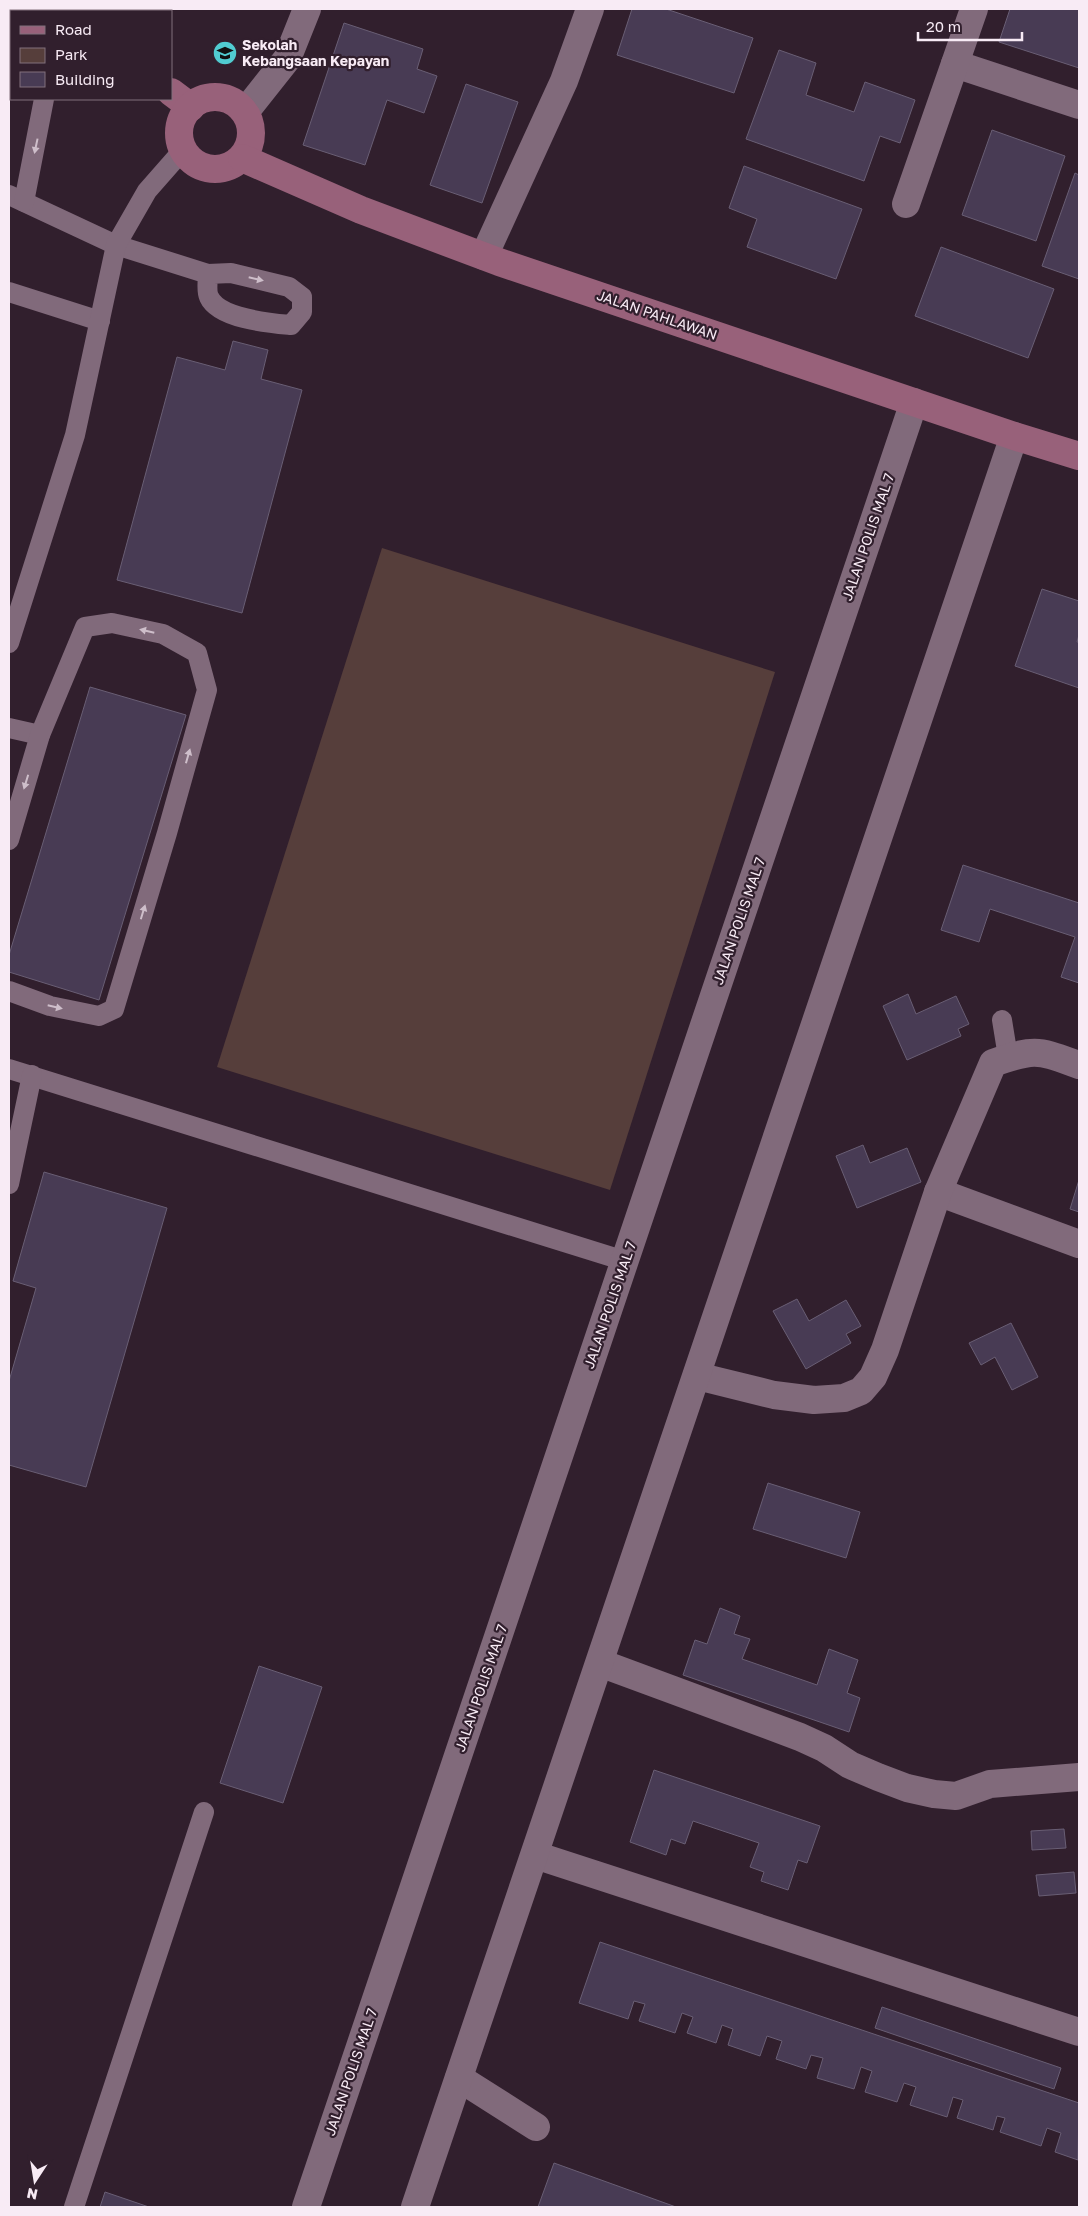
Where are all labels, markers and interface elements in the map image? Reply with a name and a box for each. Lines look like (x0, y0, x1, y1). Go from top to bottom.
legend (10, 10, 172, 100)
scale bar (918, 10, 1022, 42)
text: 20 m (926, 17, 961, 35)
text: Road (55, 20, 92, 38)
place label: Sekolah Kebangsaan Kepayan (242, 36, 389, 69)
school or university icon: Sekolah Kebangsaan Kepayan (212, 40, 238, 66)
text: Park (55, 45, 88, 63)
text: Building (55, 70, 115, 88)
one-way arrow (32, 139, 40, 154)
one-way arrow (248, 275, 263, 283)
street label: JALAN PAHLAWAN (595, 286, 720, 343)
street label: JALAN POLIS MAL 7 (838, 471, 897, 603)
one-way arrow (139, 626, 155, 634)
one-way arrow (185, 749, 193, 764)
one-way arrow (22, 774, 30, 789)
street label: JALAN POLIS MAL 7 (709, 855, 768, 987)
one-way arrow (139, 905, 147, 920)
one-way arrow (48, 1003, 63, 1011)
street label: JALAN POLIS MAL 7 (580, 1239, 639, 1371)
street label: JALAN POLIS MAL 7 (451, 1622, 510, 1754)
street label: JALAN POLIS MAL 7 (321, 2006, 380, 2138)
north arrow (10, 2156, 60, 2206)
text: N (25, 2185, 39, 2204)

